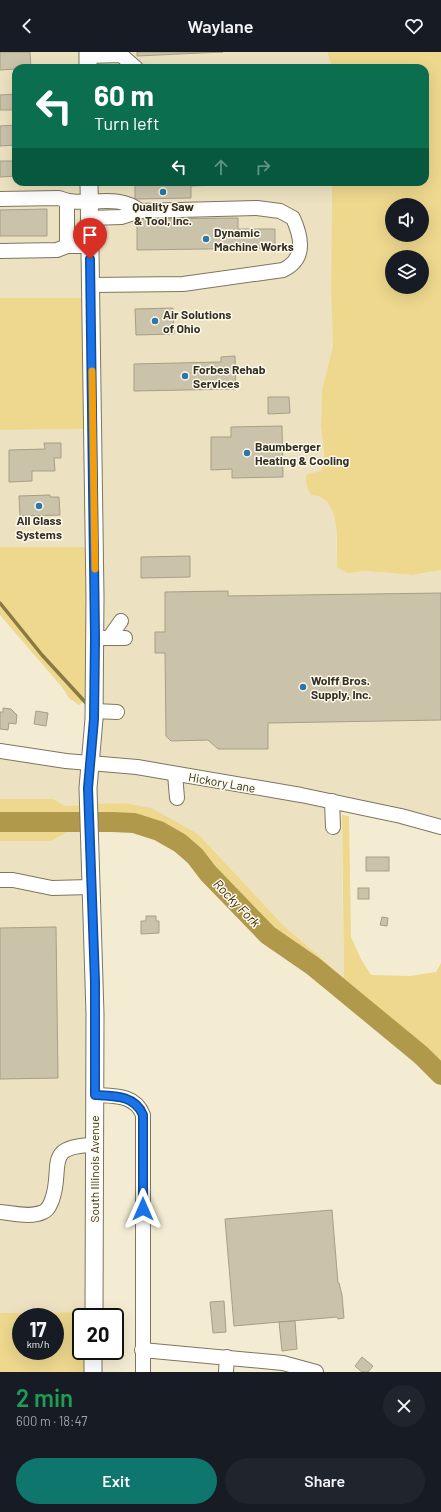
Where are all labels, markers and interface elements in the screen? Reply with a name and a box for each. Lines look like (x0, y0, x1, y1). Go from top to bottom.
icon: back (16, 15, 38, 37)
text: Waylane (188, 15, 253, 37)
icon: heart (403, 15, 425, 37)
text: 60 m (94, 78, 154, 112)
icon: left (28, 80, 80, 132)
text: Turn left (94, 112, 160, 134)
icon: left (168, 156, 190, 178)
icon: ahead (210, 156, 232, 178)
icon: right (252, 156, 274, 178)
marker: Quality Saw & Tool, Inc. (158, 187, 168, 197)
map controls (385, 198, 429, 294)
button: sound (385, 198, 429, 242)
place label: Quality Saw & Tool, Inc. (132, 199, 194, 227)
pin (73, 218, 107, 259)
icon: arrive (79, 224, 101, 246)
place label: Dynamic Machine Works (214, 225, 294, 253)
marker: Dynamic Machine Works (201, 234, 211, 244)
button: layers (385, 250, 429, 294)
place label: Air Solutions of Ohio (163, 307, 231, 335)
marker: Air Solutions of Ohio (150, 316, 160, 326)
place label: Forbes Rehab Services (193, 362, 266, 390)
marker: Forbes Rehab Services (180, 371, 190, 381)
place label: Baumberger Heating & Cooling (255, 439, 350, 467)
marker: Baumberger Heating & Cooling (242, 448, 252, 458)
marker: All Glass Systems (34, 501, 44, 511)
place label: All Glass Systems (16, 513, 62, 541)
place label: Wolff Bros. Supply, Inc. (311, 673, 372, 701)
marker: Wolff Bros. Supply, Inc. (298, 682, 308, 692)
street label: Hickory Lane (187, 769, 257, 795)
water label: Rocky Fork (210, 876, 264, 931)
street label: South Illinois Avenue (87, 1115, 101, 1223)
position arrow (122, 1188, 164, 1230)
speed limit sign: 20 (72, 1308, 124, 1360)
text: 17 (29, 1317, 46, 1341)
text: km/h (27, 1338, 49, 1350)
text: 2 min (16, 1383, 73, 1412)
button: close (383, 1385, 425, 1427)
text: 600 m · 18:47 (16, 1413, 87, 1429)
button: Exit (16, 1458, 217, 1504)
button: Share (225, 1458, 425, 1504)

